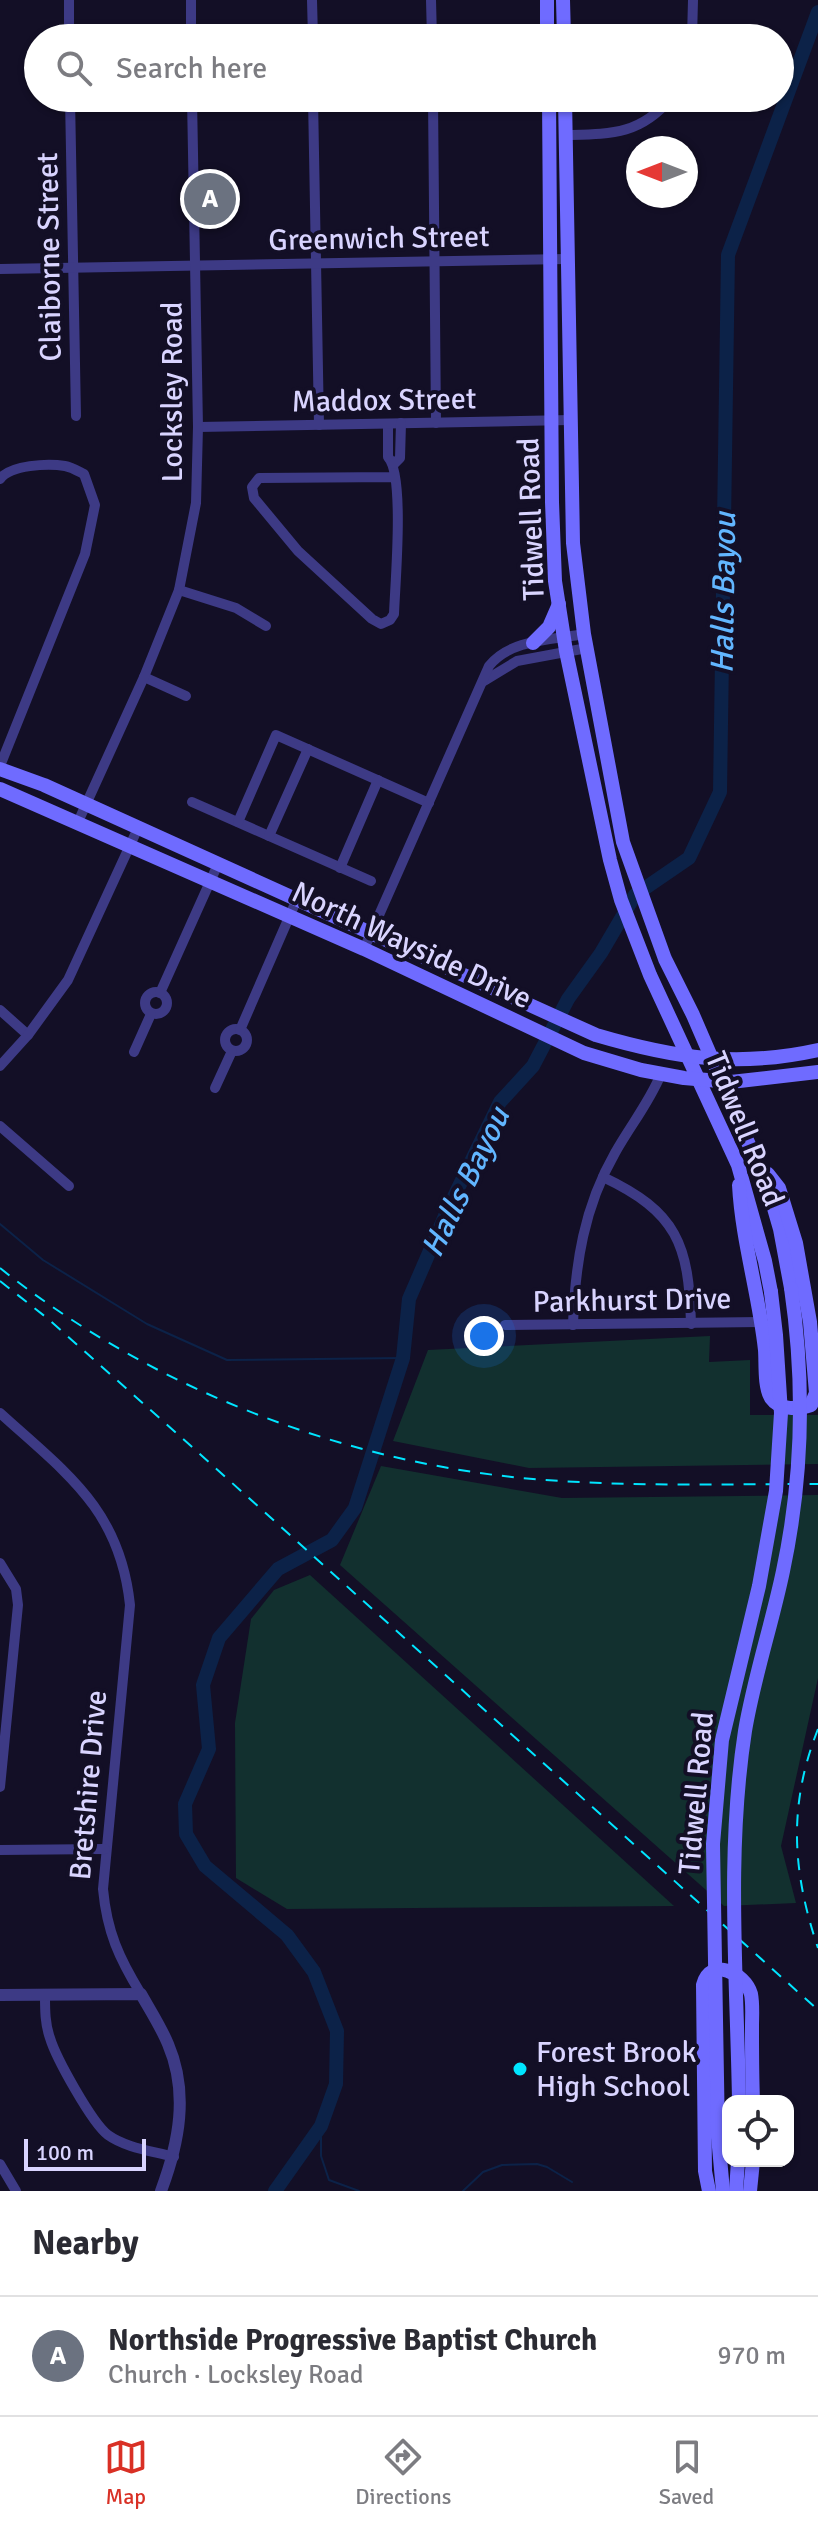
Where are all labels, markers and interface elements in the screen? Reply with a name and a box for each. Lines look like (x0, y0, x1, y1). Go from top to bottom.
search box (24, 24, 794, 112)
icon: search (52, 46, 96, 90)
text: Search here (116, 50, 267, 87)
north arrow (626, 136, 698, 208)
street label: Claiborne Street (29, 152, 70, 362)
pin: A (184, 169, 236, 229)
street label: Greenwich Street (268, 218, 490, 259)
street label: Locksley Road (154, 302, 191, 482)
street label: Maddox Street (291, 380, 477, 421)
street label: Tidwell Road (510, 437, 553, 601)
water label: Halls Bayou (703, 511, 744, 674)
street label: North Wayside Drive (286, 874, 538, 1017)
street label: Tidwell Road (697, 1047, 792, 1212)
water label: Halls Bayou (413, 1100, 519, 1263)
street label: Parkhurst Drive (532, 1280, 732, 1321)
your location (464, 1316, 504, 1356)
street label: Bretshire Drive (62, 1689, 115, 1882)
street label: Tidwell Road (671, 1710, 722, 1876)
place label: Forest Brook High School (536, 2034, 697, 2105)
marker: Forest Brook High School (511, 2060, 529, 2078)
map controls (722, 2095, 794, 2167)
button: locate (722, 2095, 794, 2167)
scale bar (24, 2135, 146, 2171)
text: 100 m (36, 2139, 94, 2166)
text: Nearby (32, 2222, 139, 2264)
text: Northside Progressive Baptist Church (108, 2322, 597, 2359)
text: A (50, 2340, 66, 2372)
text: 970 m (717, 2340, 786, 2372)
text: Church · Locksley Road (108, 2359, 364, 2391)
tab: Map (104, 2435, 148, 2510)
tab: Directions (355, 2435, 451, 2510)
tab: Saved (659, 2435, 714, 2510)

